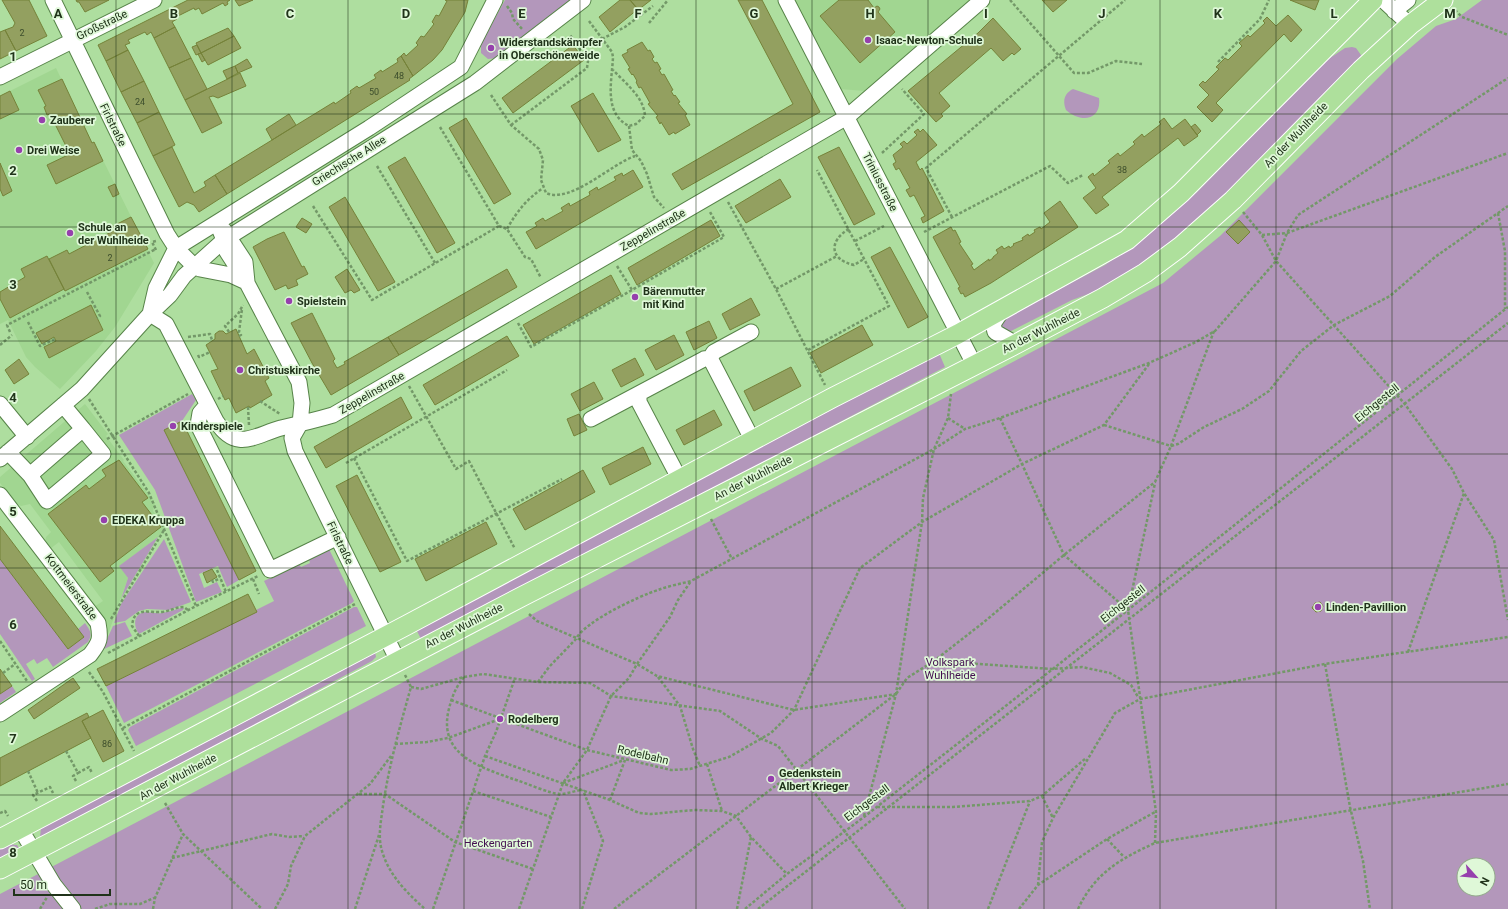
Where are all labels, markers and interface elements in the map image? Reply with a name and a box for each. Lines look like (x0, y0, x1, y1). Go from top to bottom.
text: A (54, 6, 63, 21)
text: B (170, 6, 178, 21)
text: C (286, 6, 295, 21)
text: D (402, 6, 410, 21)
text: E (518, 6, 526, 21)
text: F (634, 6, 642, 21)
text: G (750, 6, 759, 21)
text: H (865, 6, 875, 21)
text: I (984, 6, 988, 21)
text: J (1098, 6, 1106, 21)
text: K (1214, 6, 1223, 21)
text: L (1330, 6, 1338, 21)
text: M (1444, 6, 1456, 21)
street label: Großstraße (74, 7, 130, 43)
house number: 2 (19, 28, 25, 38)
place label: Isaac-Newton-Schule (876, 34, 983, 47)
marker: Isaac-Newton-Schule (863, 35, 873, 45)
place label: Widerstandskämpfer in Oberschöneweide (499, 36, 602, 62)
marker: Widerstandskämpfer in Oberschöneweide (486, 43, 496, 53)
text: 1 (9, 49, 17, 64)
house number: 48 (394, 71, 404, 81)
house number: 50 (369, 87, 379, 97)
house number: 24 (135, 97, 145, 107)
street label: An der Wuhlheide (1262, 100, 1330, 170)
street label: Firlstraße (97, 101, 129, 149)
place label: Zauberer (50, 114, 95, 127)
marker: Zauberer (37, 115, 47, 125)
street label: Griechische Allee (310, 133, 388, 189)
place label: Drei Weise (27, 144, 80, 157)
marker: Drei Weise (14, 145, 24, 155)
street label: Triniusstraße (860, 150, 900, 214)
text: 2 (9, 163, 17, 178)
house number: 38 (1117, 165, 1127, 175)
street label: Zeppelinstraße (618, 206, 688, 254)
place label: Schule an der Wuhlheide (78, 221, 149, 247)
marker: Schule an der Wuhlheide (65, 228, 75, 238)
house number: 2 (107, 253, 113, 263)
text: 3 (9, 277, 17, 292)
place label: Bärenmutter mit Kind (643, 285, 705, 311)
marker: Bärenmutter mit Kind (630, 292, 640, 302)
place label: Spielstein (297, 295, 346, 308)
marker: Spielstein (284, 296, 294, 306)
street label: An der Wuhlheide (1000, 306, 1082, 356)
place label: Christuskirche (248, 364, 320, 377)
marker: Christuskirche (235, 365, 245, 375)
street label: Zeppelinstraße (337, 369, 407, 417)
street label: Eichgestell (1352, 381, 1402, 425)
text: 4 (9, 390, 17, 405)
place label: Kinderspiele (181, 420, 243, 433)
marker: Kinderspiele (168, 421, 178, 431)
street label: An der Wuhlheide (712, 453, 794, 503)
text: 5 (9, 504, 17, 519)
place label: EDEKA Kruppa (112, 514, 184, 527)
marker: EDEKA Kruppa (99, 515, 109, 525)
street label: Firlstraße (324, 519, 356, 567)
street label: Kottmeierstraße (42, 552, 100, 623)
street label: Eichgestell (1098, 582, 1148, 626)
street label: An der Wuhlheide (423, 601, 505, 651)
place label: Linden-Pavillion (1326, 601, 1406, 614)
marker: Linden-Pavillion (1313, 602, 1323, 612)
text: 6 (9, 617, 17, 632)
park label: Volkspark Wuhlheide (924, 656, 976, 682)
place label: Rodelberg (508, 713, 559, 726)
marker: Rodelberg (495, 714, 505, 724)
text: 7 (9, 731, 17, 746)
house number: 86 (102, 739, 112, 749)
street label: Rodelbahn (616, 743, 670, 767)
street label: An der Wuhlheide (137, 751, 219, 803)
place label: Gedenkstein Albert Krieger (779, 767, 848, 793)
marker: Gedenkstein Albert Krieger (766, 774, 776, 784)
street label: Eichgestell (842, 782, 892, 824)
park label: Heckengarten (464, 837, 532, 850)
text: 8 (9, 845, 17, 860)
north arrow (1456, 857, 1496, 897)
scale bar (14, 871, 110, 897)
text: N (1477, 875, 1492, 888)
text: 50 m (20, 878, 47, 892)

